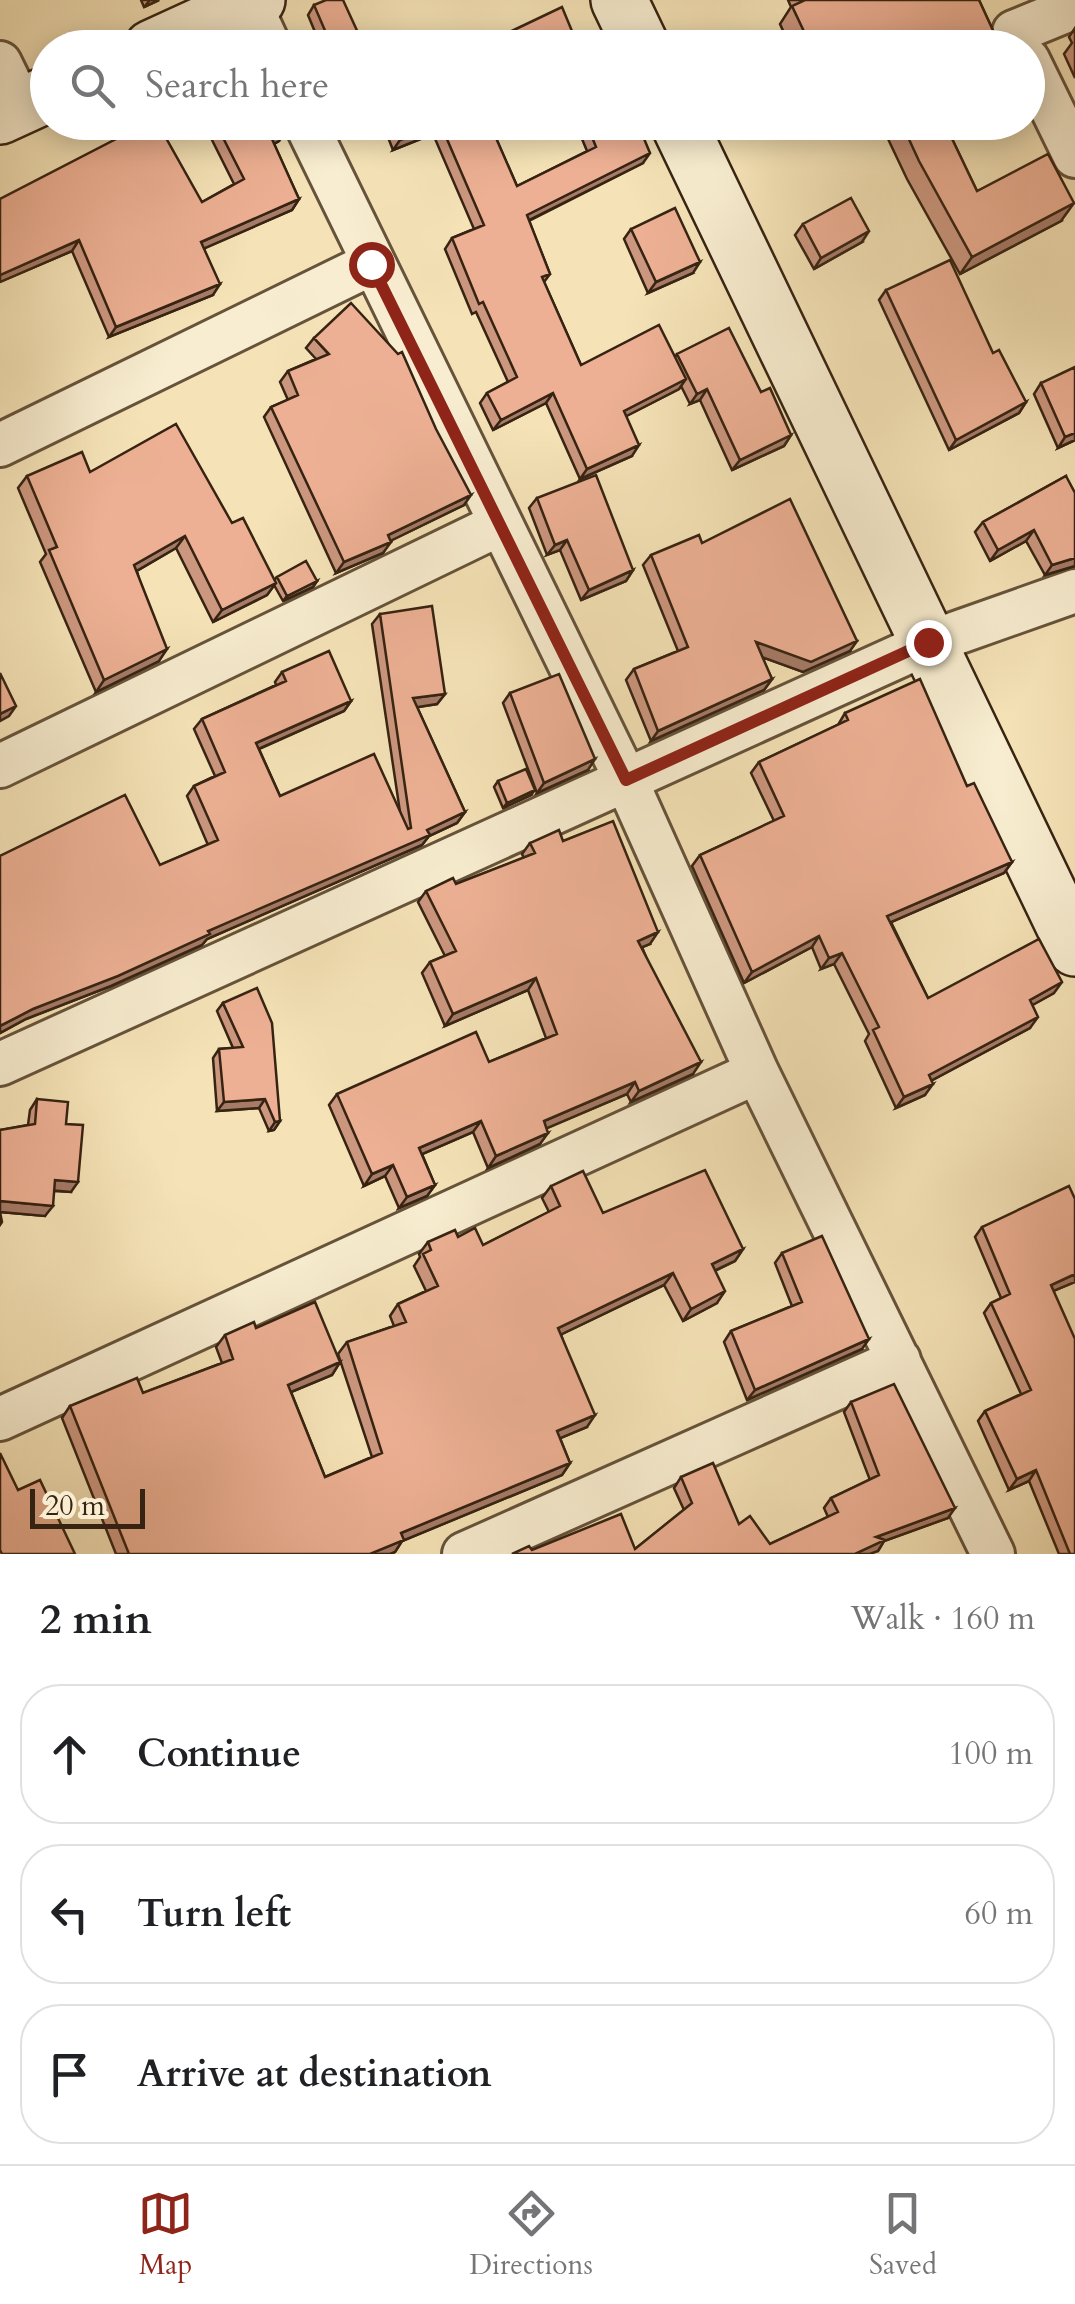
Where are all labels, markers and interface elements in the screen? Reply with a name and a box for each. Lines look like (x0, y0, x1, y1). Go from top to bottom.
search box (30, 30, 1045, 140)
icon: search (65, 58, 120, 113)
text: Search here (145, 59, 329, 111)
route start (349, 242, 395, 288)
route end (906, 620, 952, 666)
scale bar (30, 1484, 145, 1528)
text: 20 m (45, 1487, 105, 1525)
text: 2 min (40, 1591, 152, 1648)
text: Walk · 160 m (850, 1597, 1035, 1641)
icon: ahead (42, 1727, 97, 1782)
text: Continue (137, 1728, 301, 1780)
text: 100 m (948, 1732, 1033, 1776)
icon: left (42, 1887, 97, 1942)
text: Turn left (137, 1888, 291, 1940)
text: 60 m (965, 1892, 1033, 1936)
icon: arrive (42, 2047, 97, 2102)
text: Arrive at destination (137, 2048, 492, 2100)
tab: Map (138, 2186, 193, 2284)
tab: Directions (469, 2186, 593, 2284)
tab: Saved (869, 2186, 937, 2284)

